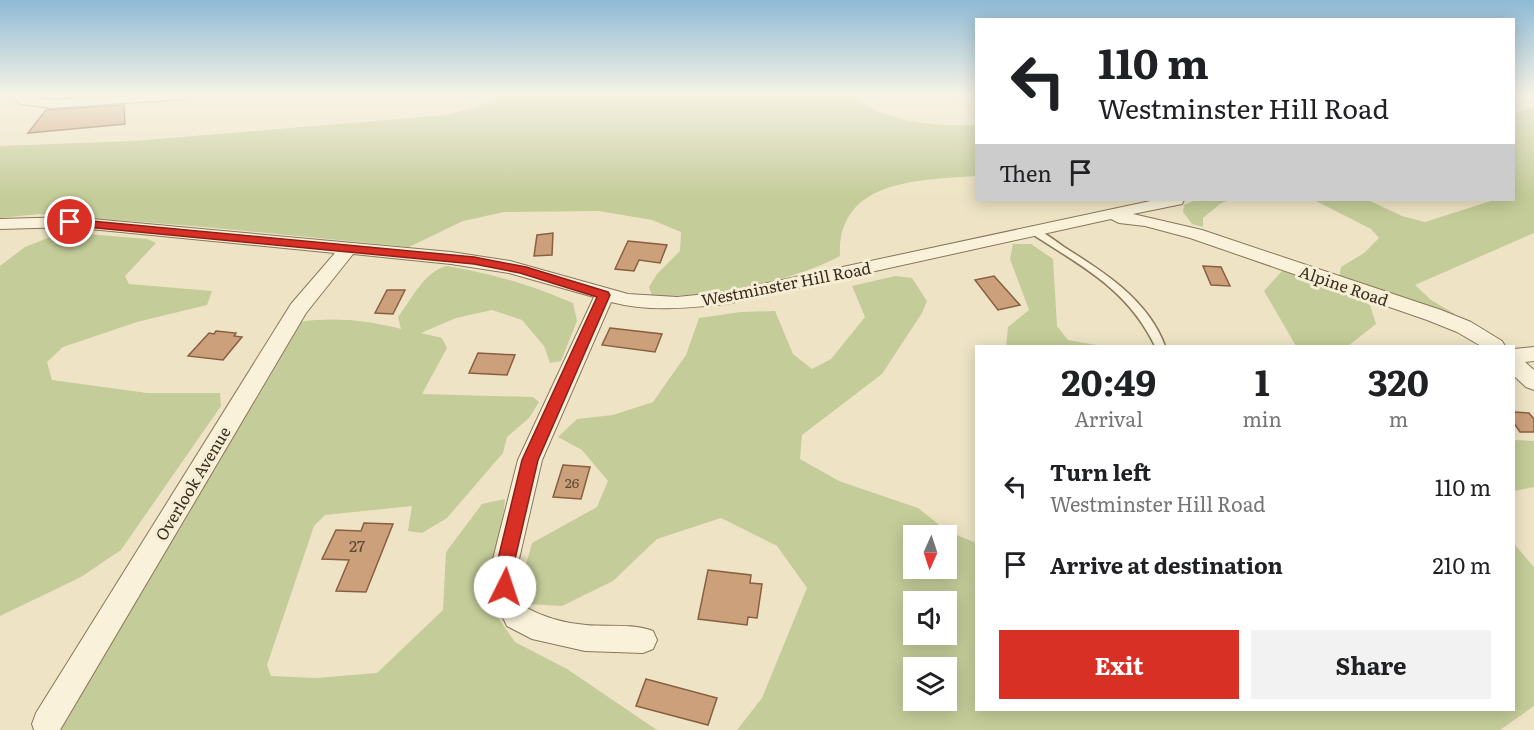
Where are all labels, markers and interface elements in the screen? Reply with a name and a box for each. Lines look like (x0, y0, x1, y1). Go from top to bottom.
text: 110 m (1098, 30, 1209, 92)
icon: left (999, 42, 1077, 120)
text: Westminster Hill Road (1098, 87, 1389, 127)
text: Then (999, 156, 1052, 189)
icon: arrive (1064, 156, 1097, 189)
pin (44, 196, 95, 247)
icon: arrive (53, 205, 86, 238)
street label: Westminster Hill Road (699, 255, 873, 311)
street label: Alpine Road (1296, 259, 1392, 312)
text: 20:49 (1061, 354, 1156, 407)
text: 1 (1255, 354, 1270, 407)
text: 320 (1368, 354, 1429, 407)
text: Arrival (1075, 403, 1143, 433)
text: min (1242, 403, 1282, 433)
text: m (1389, 403, 1408, 433)
street label: Overlook Avenue (148, 421, 236, 545)
text: Turn left (1050, 455, 1151, 488)
icon: left (999, 470, 1032, 503)
text: 110 m (1435, 470, 1491, 503)
house number: 26 (565, 472, 580, 492)
text: Westminster Hill Road (1050, 488, 1266, 518)
north arrow (903, 525, 957, 579)
map controls (903, 525, 957, 711)
house number: 27 (349, 533, 365, 557)
icon: arrive (999, 548, 1032, 581)
text: Arrive at destination (1050, 548, 1283, 581)
text: 210 m (1432, 548, 1491, 581)
position arrow (473, 555, 537, 619)
button: sound (903, 591, 957, 645)
button: Exit (999, 630, 1239, 699)
button: Share (1251, 630, 1491, 699)
button: layers (903, 657, 957, 711)

